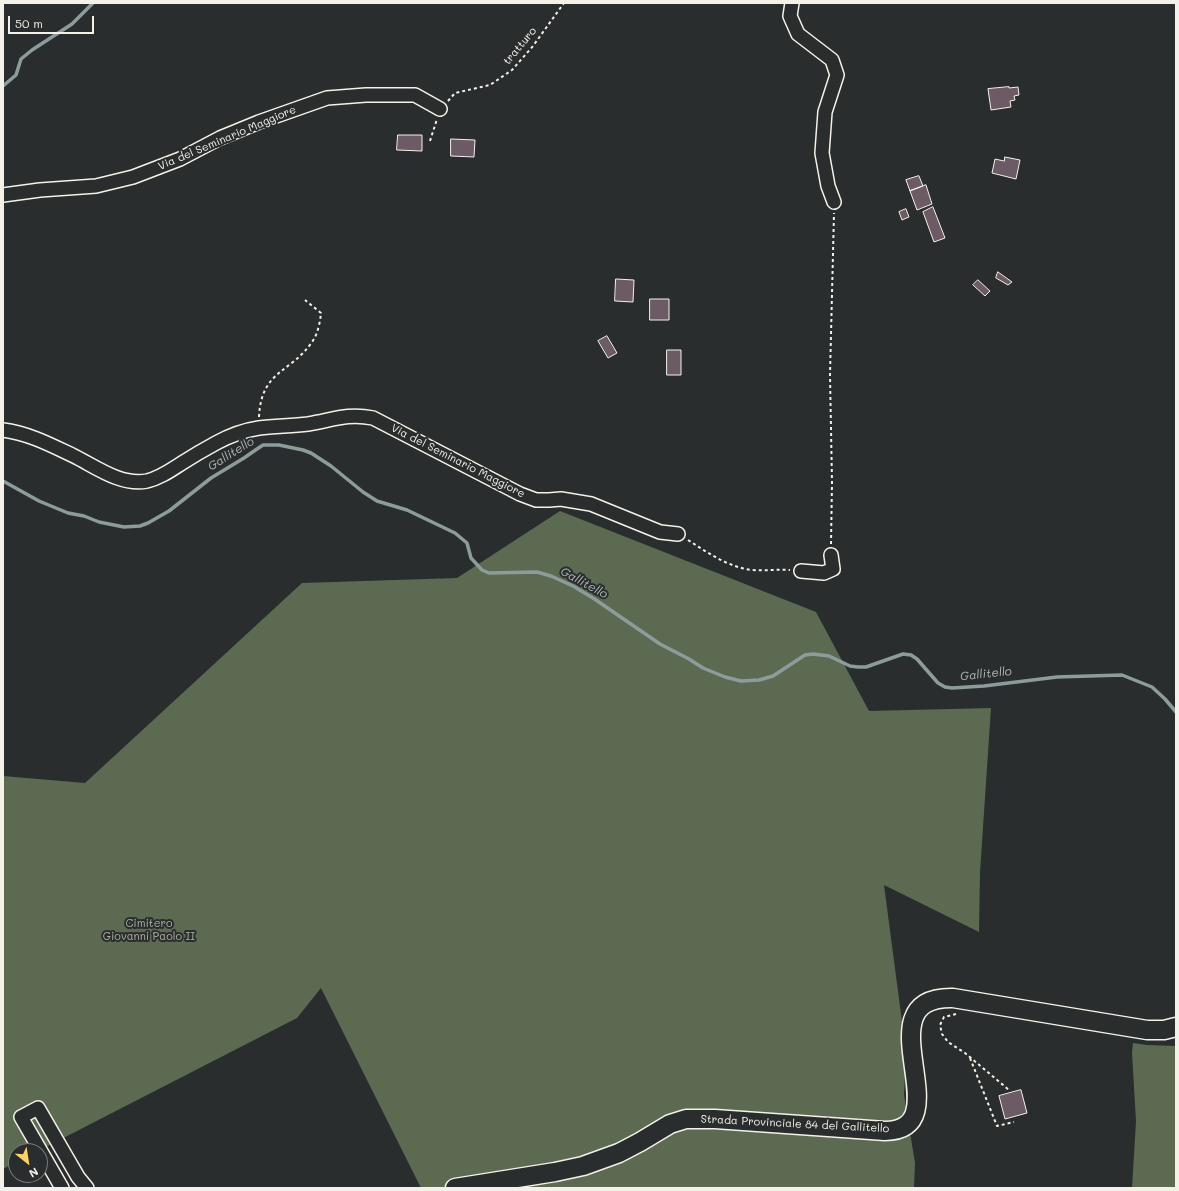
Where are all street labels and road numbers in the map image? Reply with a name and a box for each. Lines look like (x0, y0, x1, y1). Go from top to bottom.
street label: tratturo (500, 25, 540, 67)
street label: Via del Seminario Maggiore (156, 103, 298, 173)
street label: Via del Seminario Maggiore (389, 421, 527, 501)
street label: Strada Provinciale 84 del Gallitello (700, 1112, 890, 1136)

